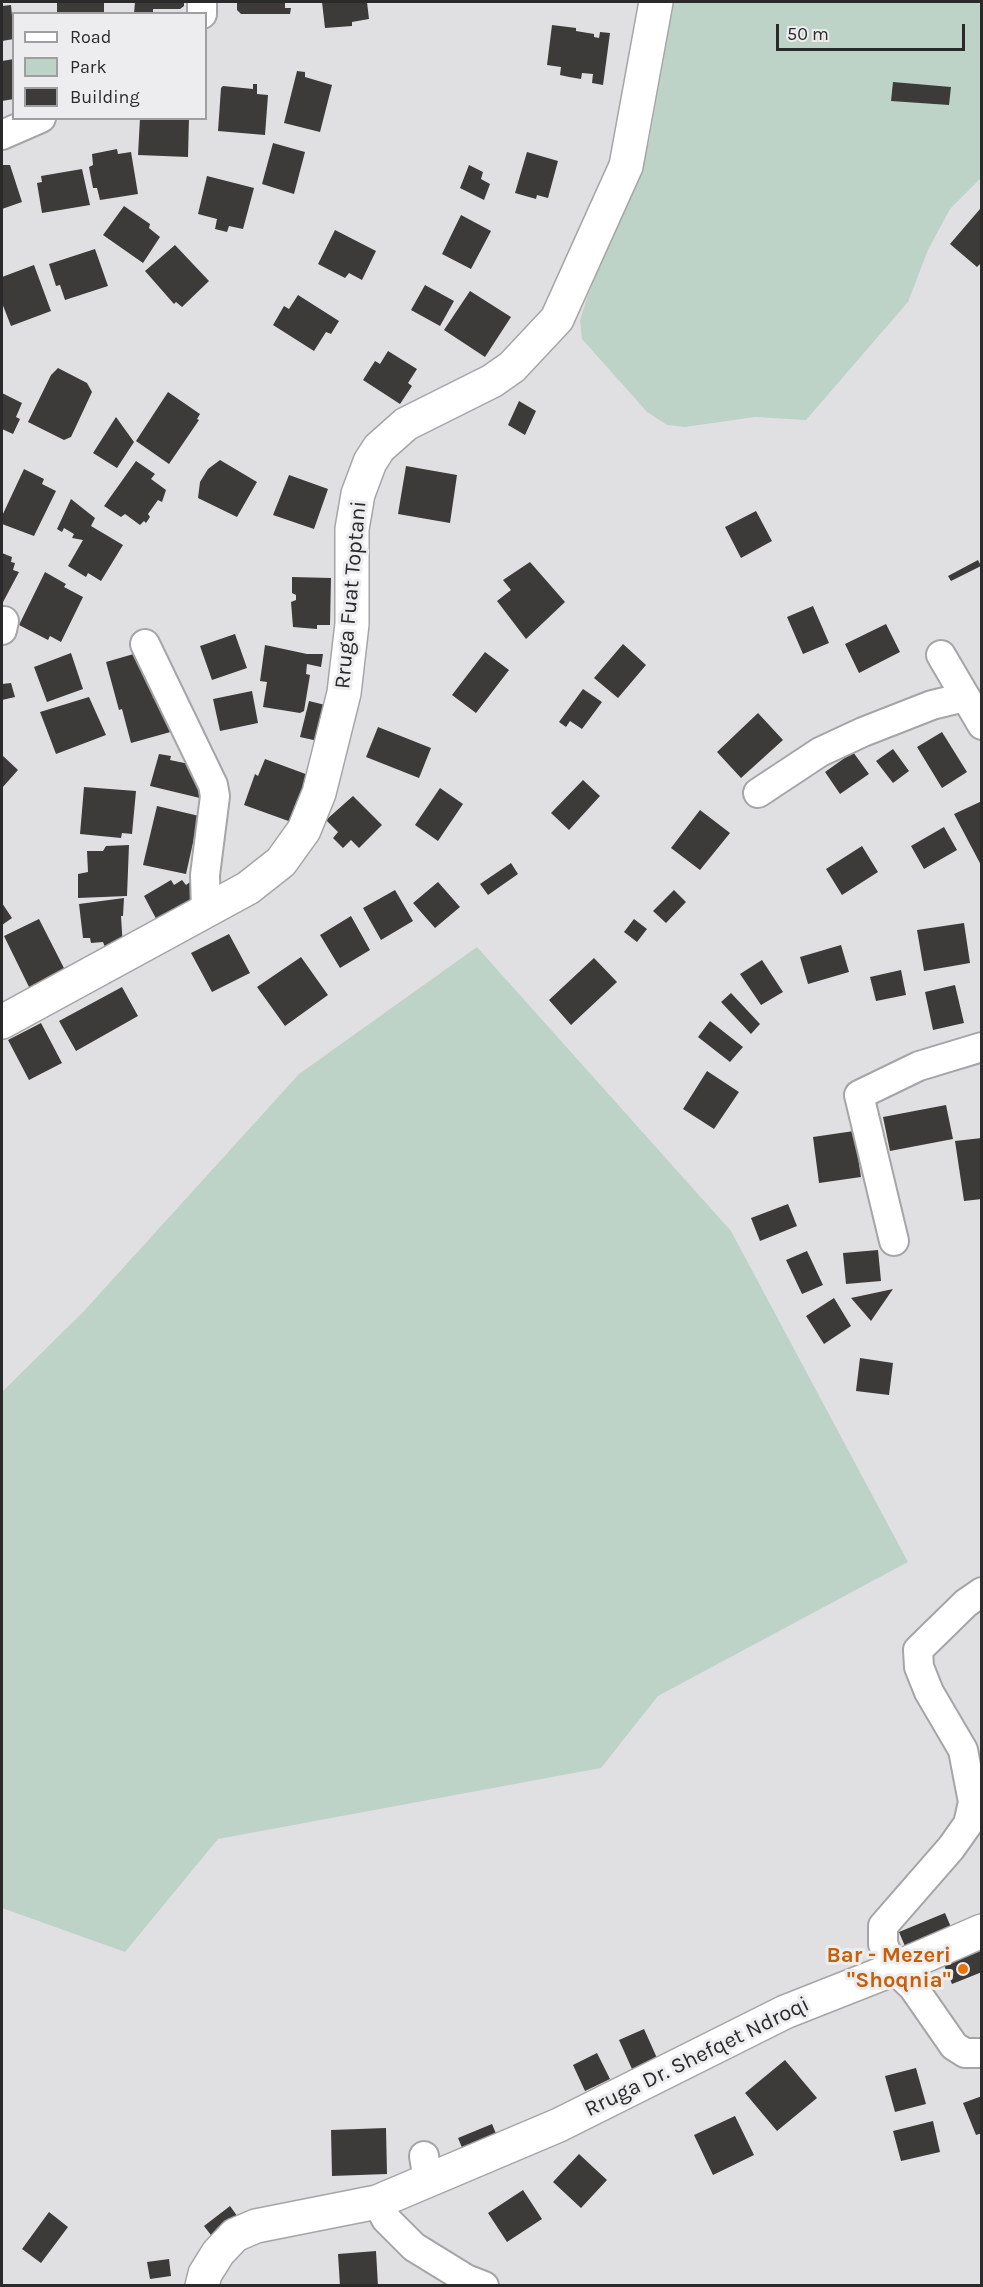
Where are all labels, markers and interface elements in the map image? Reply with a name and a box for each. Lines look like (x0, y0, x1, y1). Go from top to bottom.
legend (12, 12, 207, 120)
scale bar (779, 12, 968, 50)
text: 50 m (787, 23, 829, 45)
text: Road (70, 26, 111, 48)
text: Park (70, 56, 107, 78)
text: Building (70, 86, 140, 108)
street label: Rruga Fuat Toptani (330, 500, 372, 690)
place label: Bar - Mezeri "Shoqnia" (827, 1943, 951, 1994)
marker: Bar - Mezeri "Shoqnia" (956, 1962, 970, 1976)
street label: Rruga Dr. Shefqet Ndroqi (580, 1991, 814, 2123)

